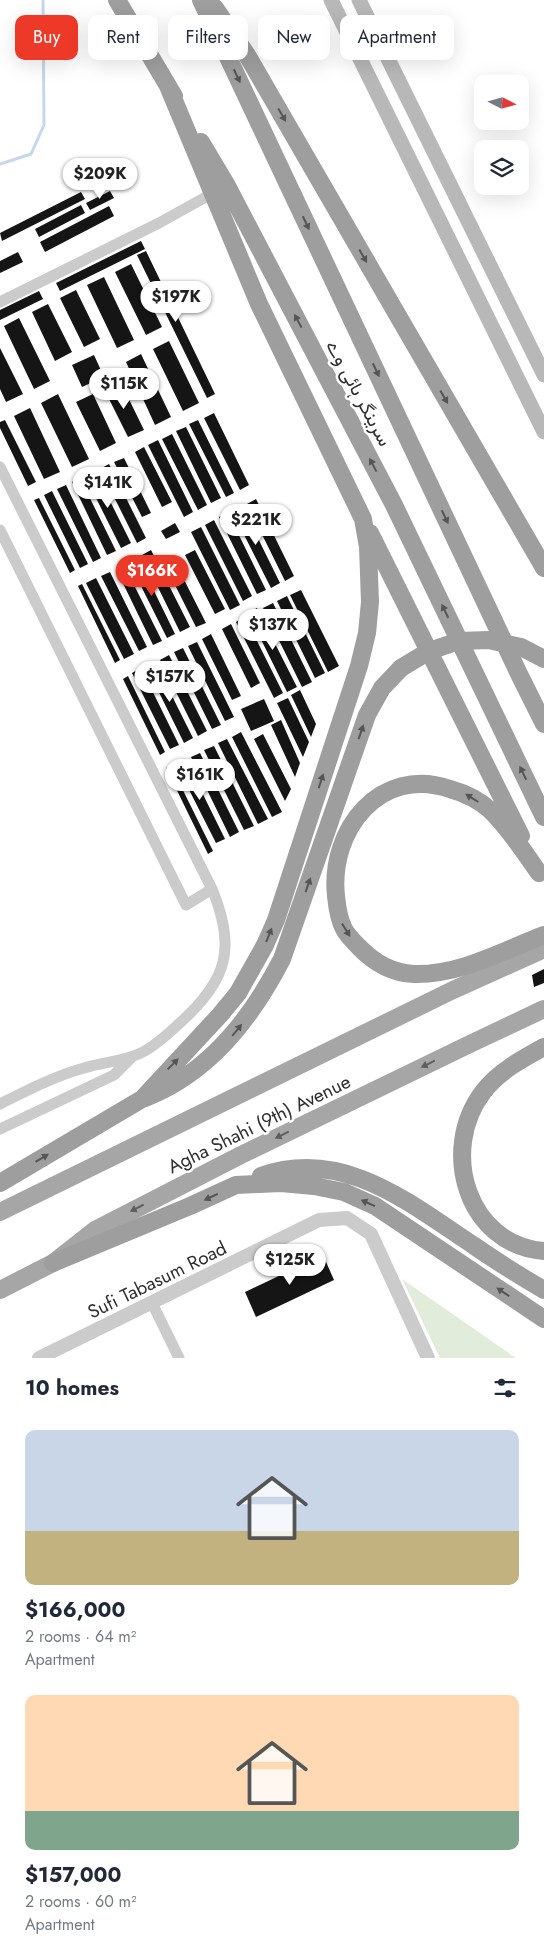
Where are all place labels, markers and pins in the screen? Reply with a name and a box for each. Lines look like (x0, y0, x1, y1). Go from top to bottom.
pin: $209K (65, 158, 135, 200)
pin: $197K (141, 280, 211, 323)
pin: $115K (89, 368, 159, 410)
pin: $141K (73, 466, 143, 509)
pin: $221K (221, 504, 291, 546)
pin: $166K (117, 554, 187, 597)
pin: $137K (238, 608, 308, 651)
pin: $157K (135, 660, 205, 703)
pin: $161K (165, 758, 235, 801)
pin: $125K (255, 1244, 325, 1286)

